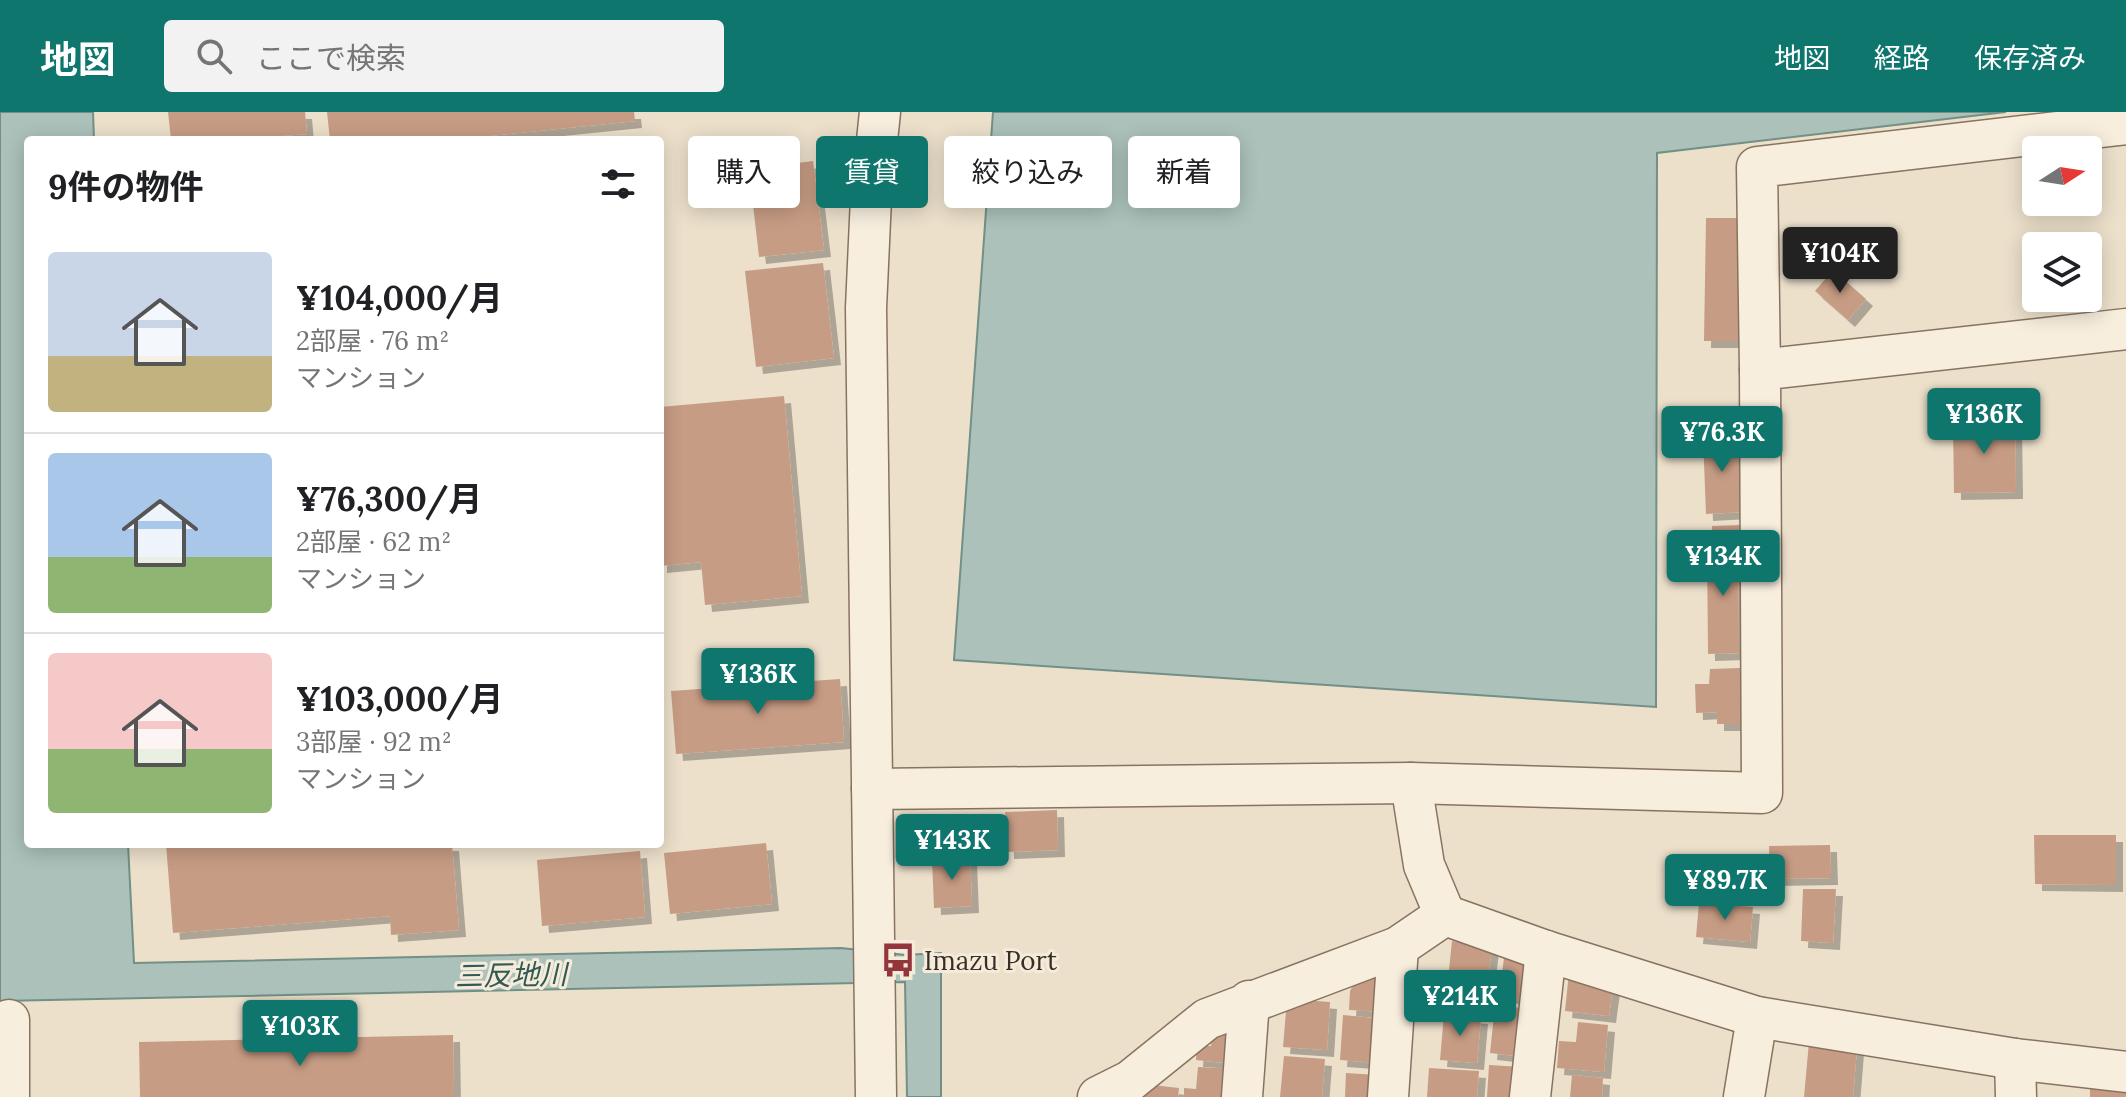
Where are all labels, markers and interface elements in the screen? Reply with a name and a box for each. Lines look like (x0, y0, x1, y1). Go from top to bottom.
search box (164, 20, 724, 92)
icon: search (192, 34, 236, 78)
text: 地図 (40, 35, 116, 83)
text: ここで検索 (256, 39, 406, 77)
text: 地図 (1774, 40, 1830, 76)
text: 経路 (1874, 40, 1930, 76)
text: 保存済み (1974, 40, 2086, 76)
chip: 購入 (688, 136, 800, 208)
chip: 賃貸 (816, 136, 928, 208)
chip: 絞り込み (944, 136, 1112, 208)
chip: 新着 (1128, 136, 1240, 208)
north arrow (2022, 136, 2102, 216)
map controls (2022, 136, 2102, 312)
icon: filters (596, 162, 640, 206)
text: 9件の物件 (48, 165, 204, 208)
pin: ¥104K (1784, 227, 1896, 295)
button: layers (2022, 232, 2102, 312)
text: ¥104K (1801, 236, 1879, 269)
text: ¥104,000/月 (296, 276, 503, 319)
icon: home (112, 284, 208, 380)
text: 2部屋 · 76 m² (296, 324, 449, 357)
text: マンション (296, 361, 426, 394)
pin: ¥136K (1928, 388, 2040, 456)
text: ¥136K (1945, 397, 2023, 430)
pin: ¥76.3K (1657, 406, 1787, 474)
text: ¥76.3K (1679, 415, 1765, 448)
text: ¥76,300/月 (296, 477, 482, 520)
icon: home (112, 485, 208, 581)
text: 2部屋 · 62 m² (296, 525, 451, 558)
pin: ¥134K (1667, 530, 1779, 598)
text: ¥134K (1685, 539, 1761, 572)
text: マンション (296, 562, 426, 595)
pin: ¥136K (702, 648, 814, 716)
text: ¥136K (719, 657, 797, 690)
text: ¥103,000/月 (296, 677, 503, 720)
icon: home (112, 685, 208, 781)
text: 3部屋 · 92 m² (296, 725, 452, 758)
text: マンション (296, 762, 426, 795)
pin: ¥143K (896, 814, 1008, 882)
text: ¥143K (914, 823, 990, 856)
pin: ¥89.7K (1660, 854, 1790, 922)
text: ¥89.7K (1683, 863, 1767, 896)
bus stop icon: Imazu Port (879, 941, 917, 979)
place label: Imazu Port (924, 944, 1057, 977)
water label: 三反地川 (455, 956, 570, 994)
pin: ¥214K (1404, 970, 1516, 1038)
text: ¥214K (1422, 979, 1498, 1012)
pin: ¥103K (244, 1000, 356, 1068)
text: ¥103K (261, 1009, 339, 1042)

